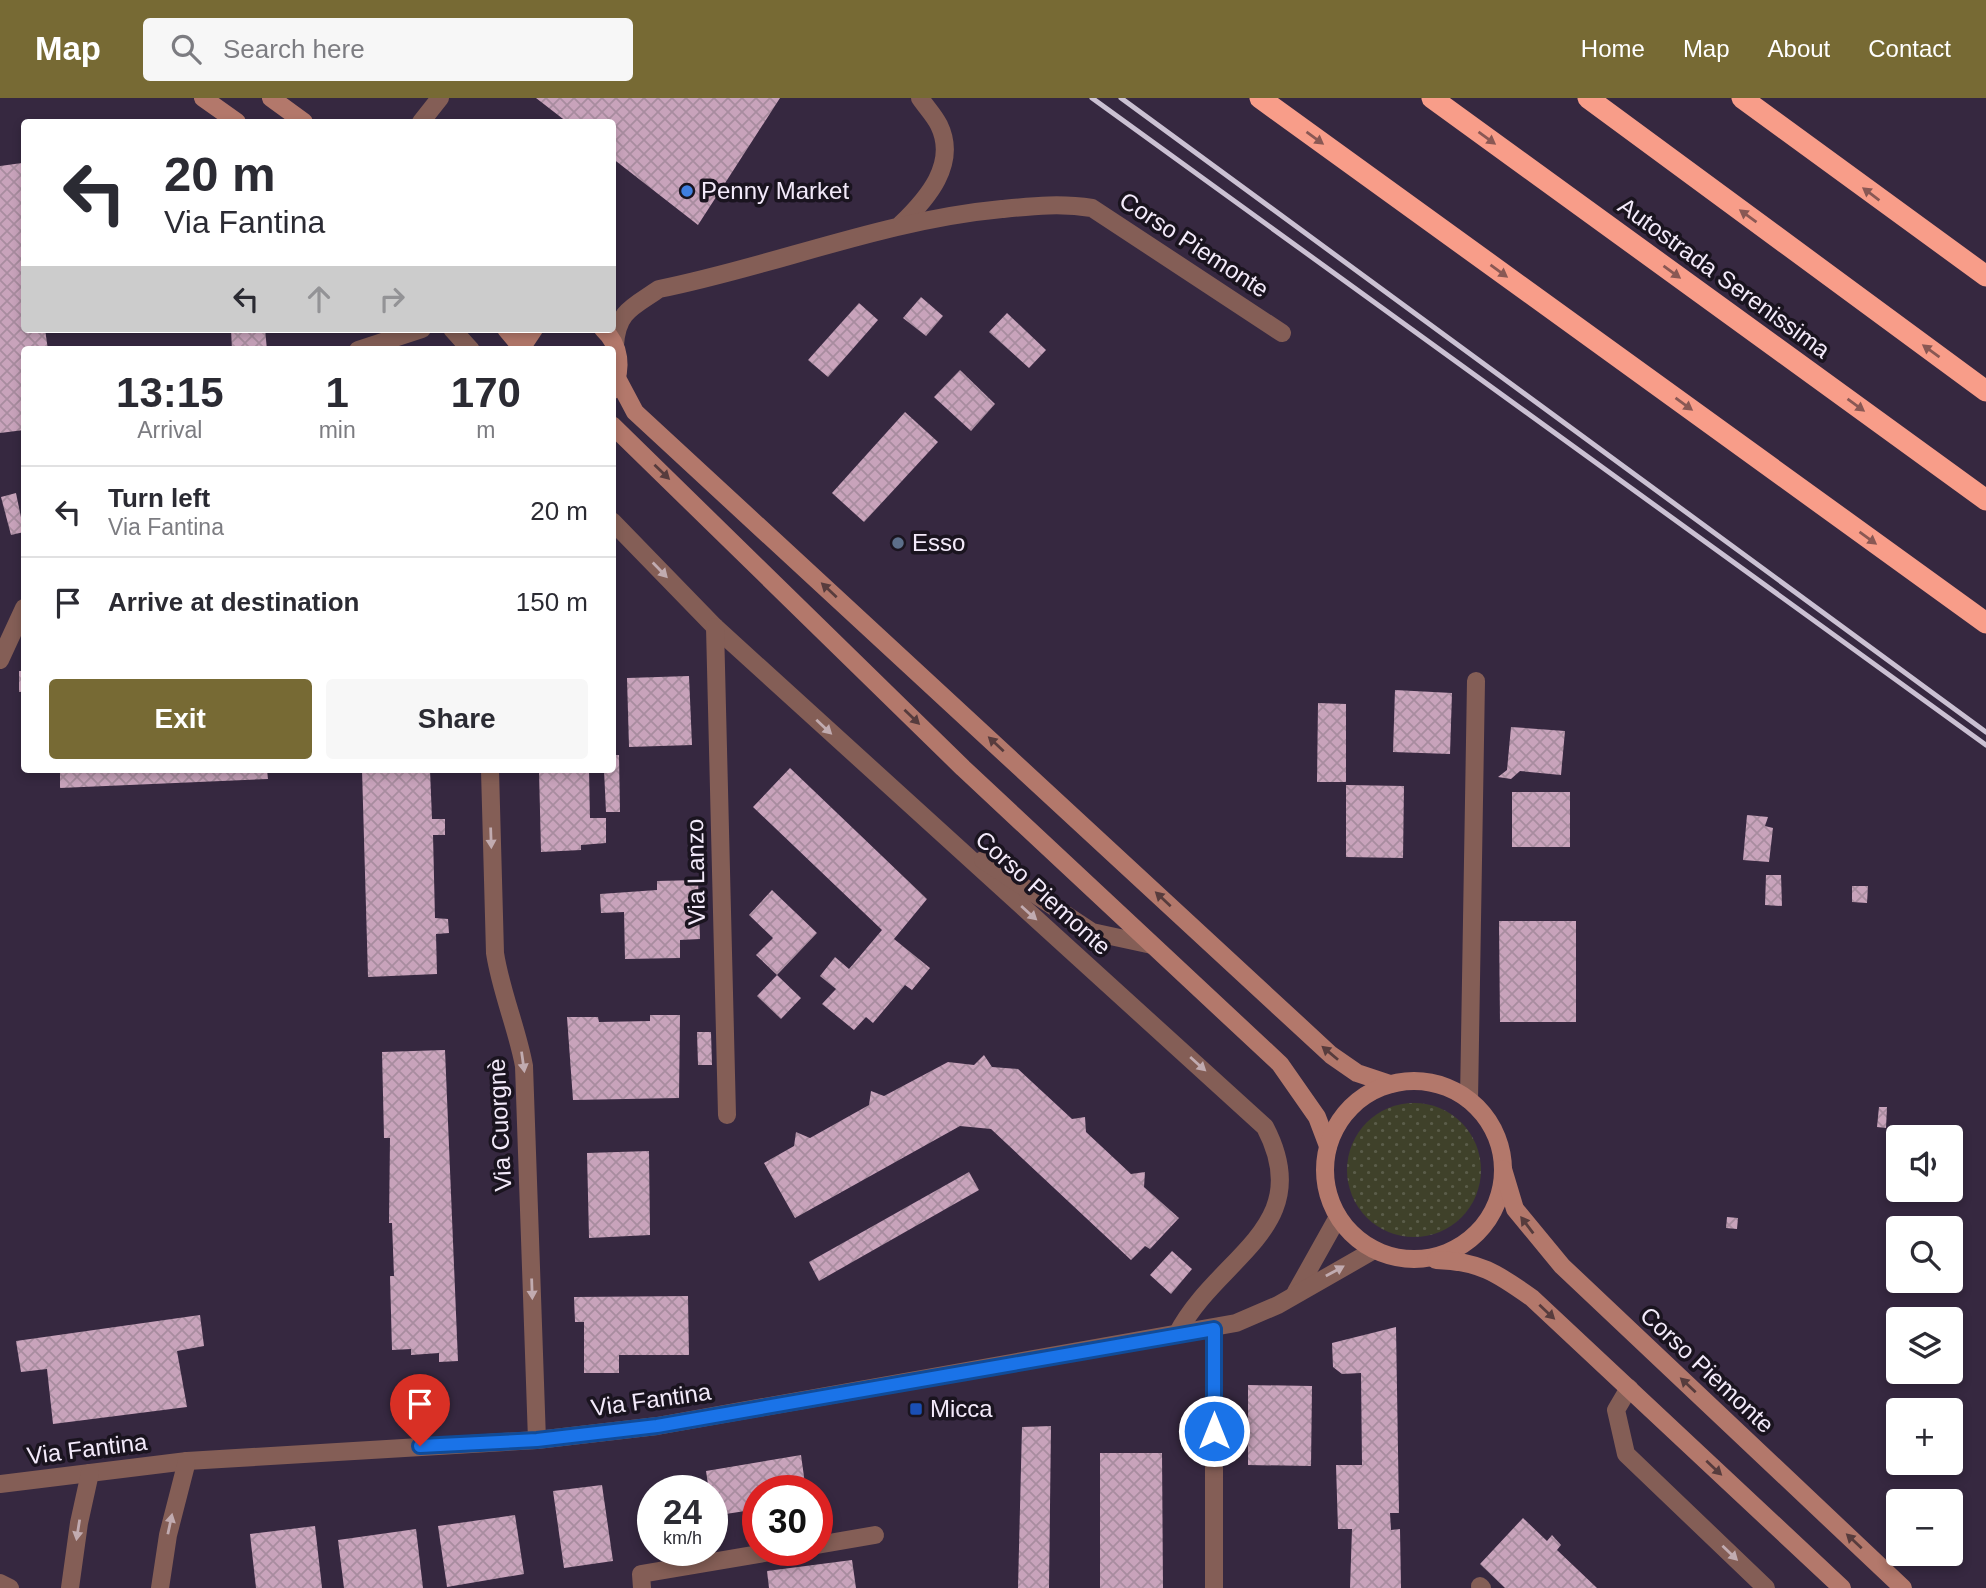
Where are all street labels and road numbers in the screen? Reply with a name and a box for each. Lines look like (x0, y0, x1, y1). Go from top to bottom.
street label: Corso Piemonte (1115, 186, 1274, 303)
street label: Autostrada Serenissima (1613, 192, 1836, 364)
street label: Via Lanzo (681, 819, 710, 925)
street label: Corso Piemonte (970, 825, 1116, 960)
street label: Via Cuorgnè (483, 1058, 516, 1192)
street label: Corso Piemonte (1635, 1301, 1779, 1438)
street label: Via Fantina (589, 1378, 713, 1421)
street label: Via Fantina (25, 1428, 149, 1469)

